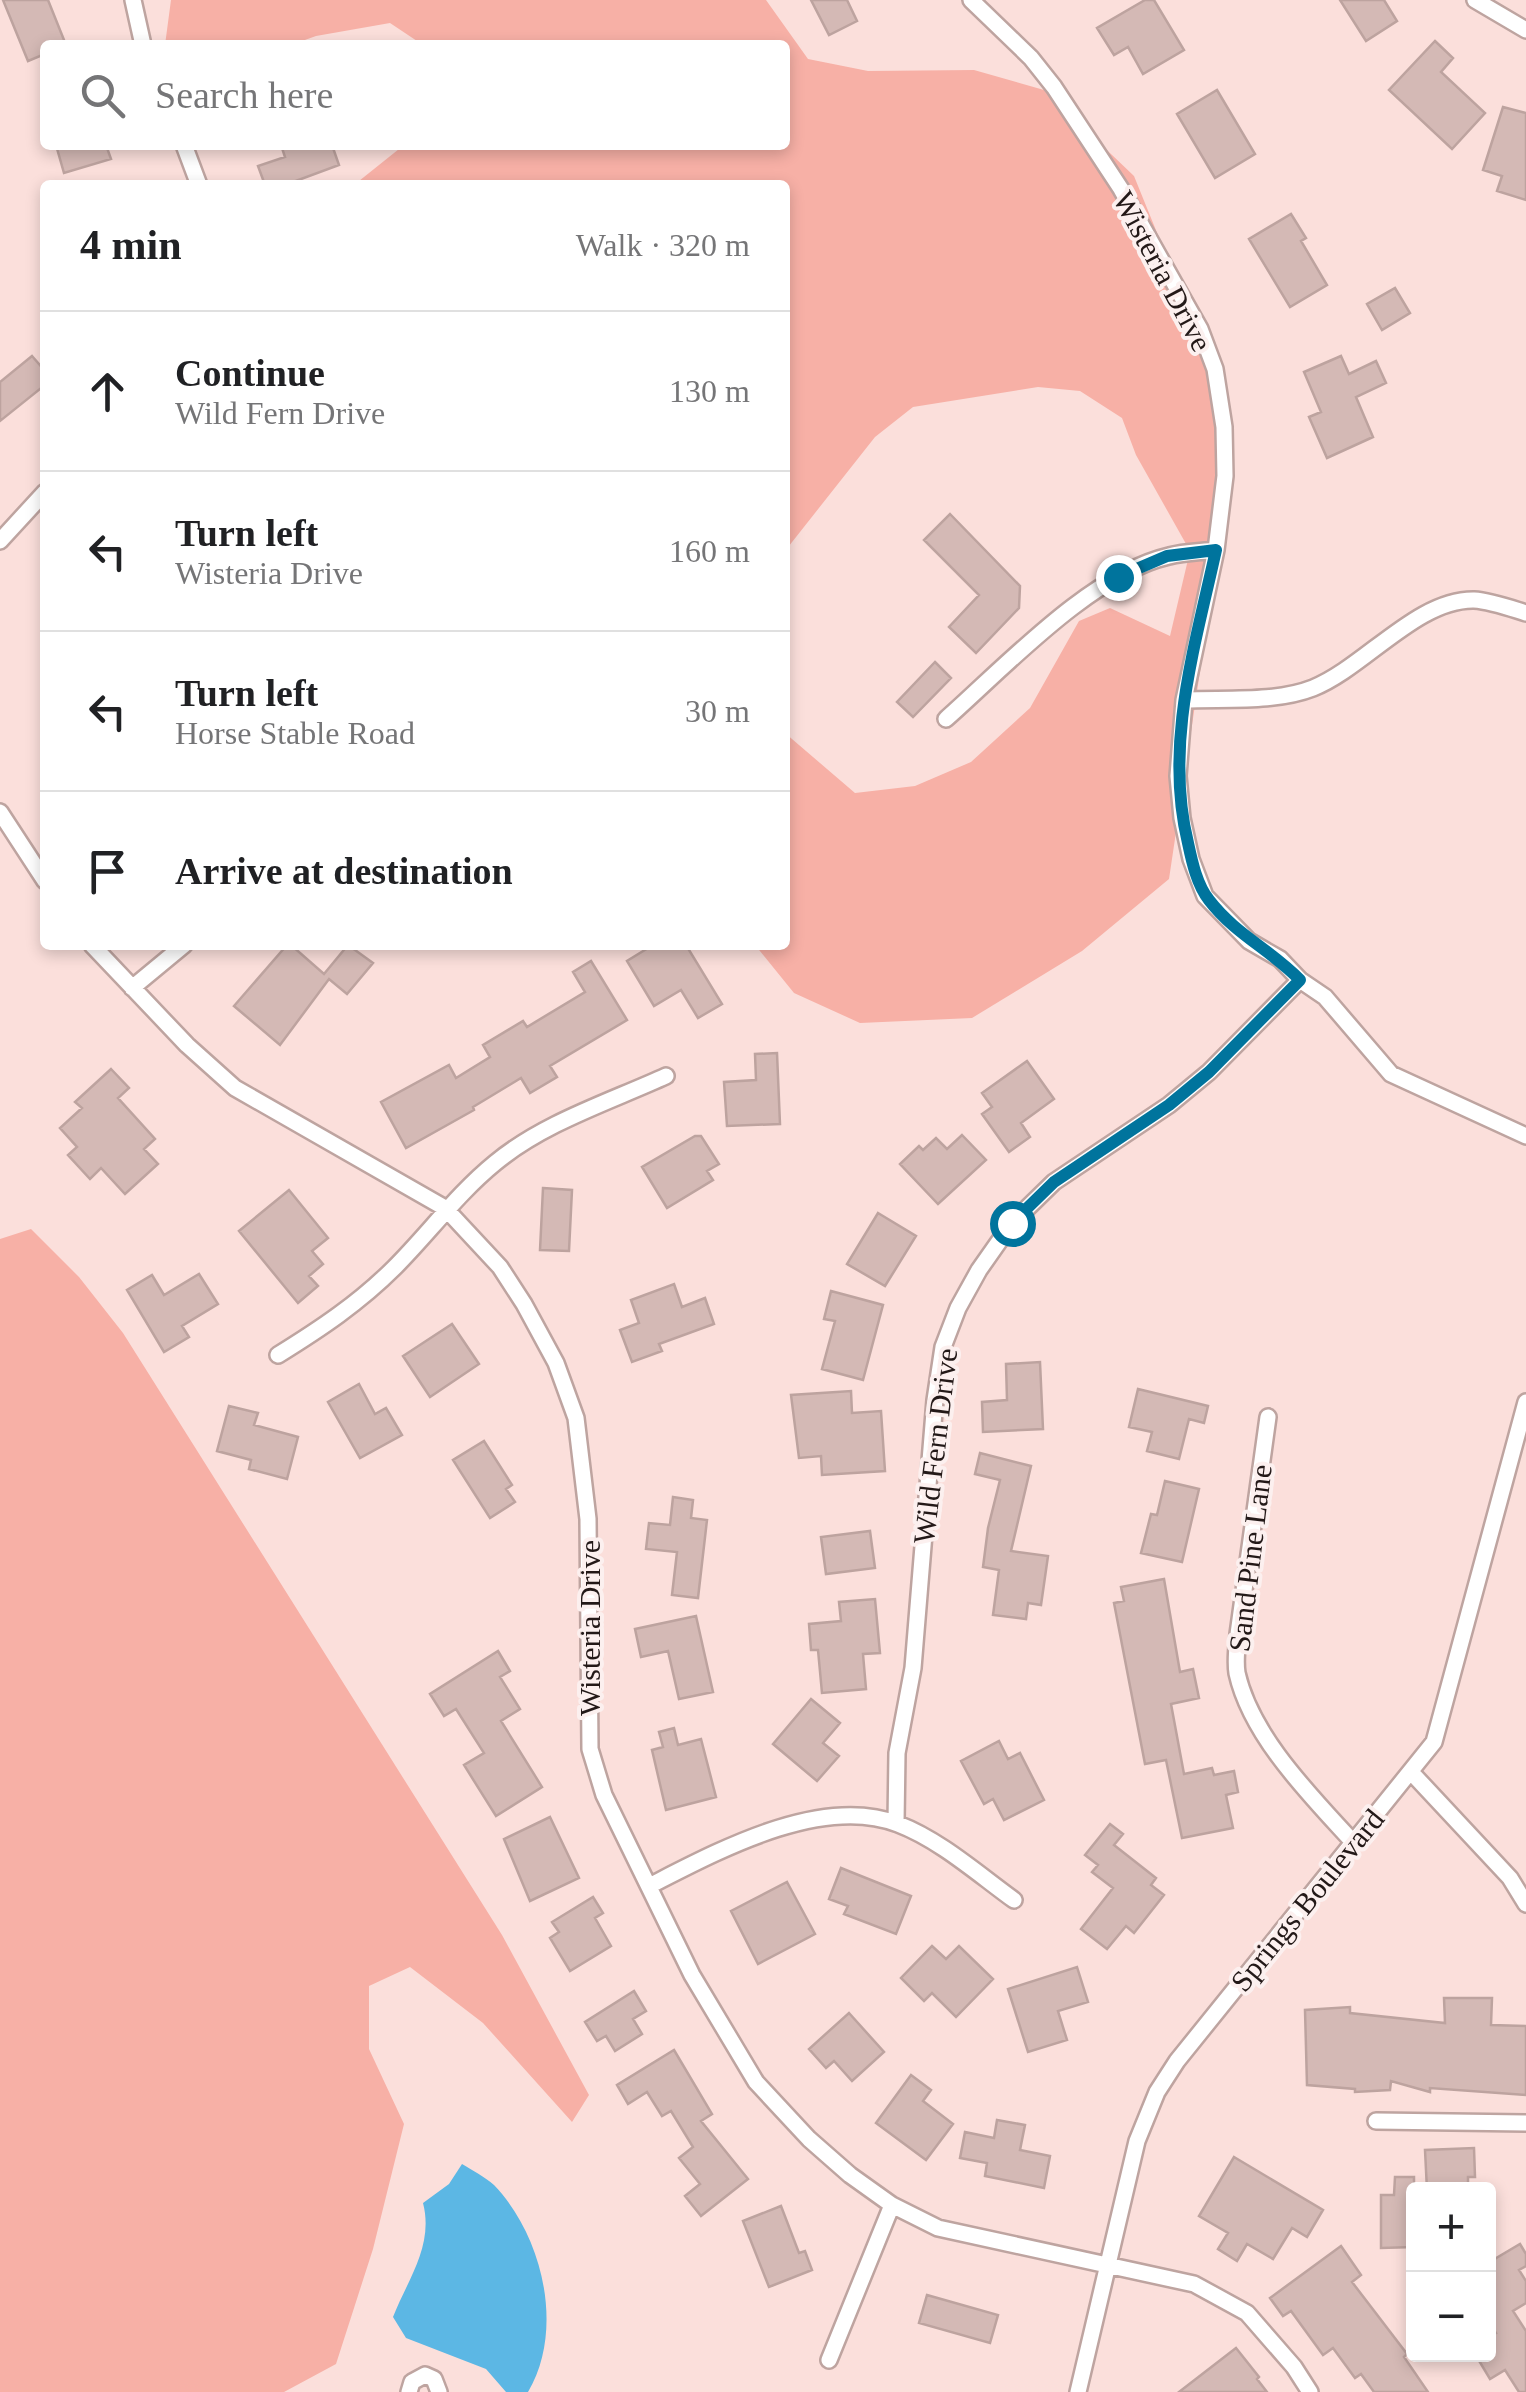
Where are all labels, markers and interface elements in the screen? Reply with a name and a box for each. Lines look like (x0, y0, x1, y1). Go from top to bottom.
search box (40, 40, 790, 150)
icon: search (75, 68, 130, 123)
text: Search here (155, 74, 333, 116)
street label: Wisteria Drive (1107, 185, 1219, 357)
text: 4 min (80, 222, 182, 268)
text: Walk · 320 m (576, 227, 750, 263)
text: Continue (175, 352, 325, 394)
icon: ahead (80, 364, 135, 419)
text: 130 m (669, 373, 750, 409)
text: Wild Fern Drive (175, 395, 385, 431)
text: Turn left (175, 512, 318, 554)
icon: left (80, 524, 135, 579)
text: 160 m (669, 533, 750, 569)
text: Wisteria Drive (175, 555, 363, 591)
route end (1096, 555, 1142, 601)
text: Turn left (175, 672, 318, 714)
icon: left (80, 684, 135, 739)
text: 30 m (685, 693, 750, 729)
text: Horse Stable Road (175, 715, 415, 751)
icon: arrive (80, 844, 135, 899)
text: Arrive at destination (175, 850, 513, 892)
route start (990, 1201, 1036, 1247)
street label: Wild Fern Drive (907, 1346, 963, 1546)
street label: Sand Pine Lane (1222, 1463, 1278, 1653)
street label: Wisteria Drive (573, 1540, 606, 1716)
street label: Springs Boulevard (1224, 1803, 1390, 1997)
map controls (1406, 2182, 1496, 2362)
button: + (1406, 2182, 1496, 2272)
button: − (1406, 2272, 1496, 2362)

